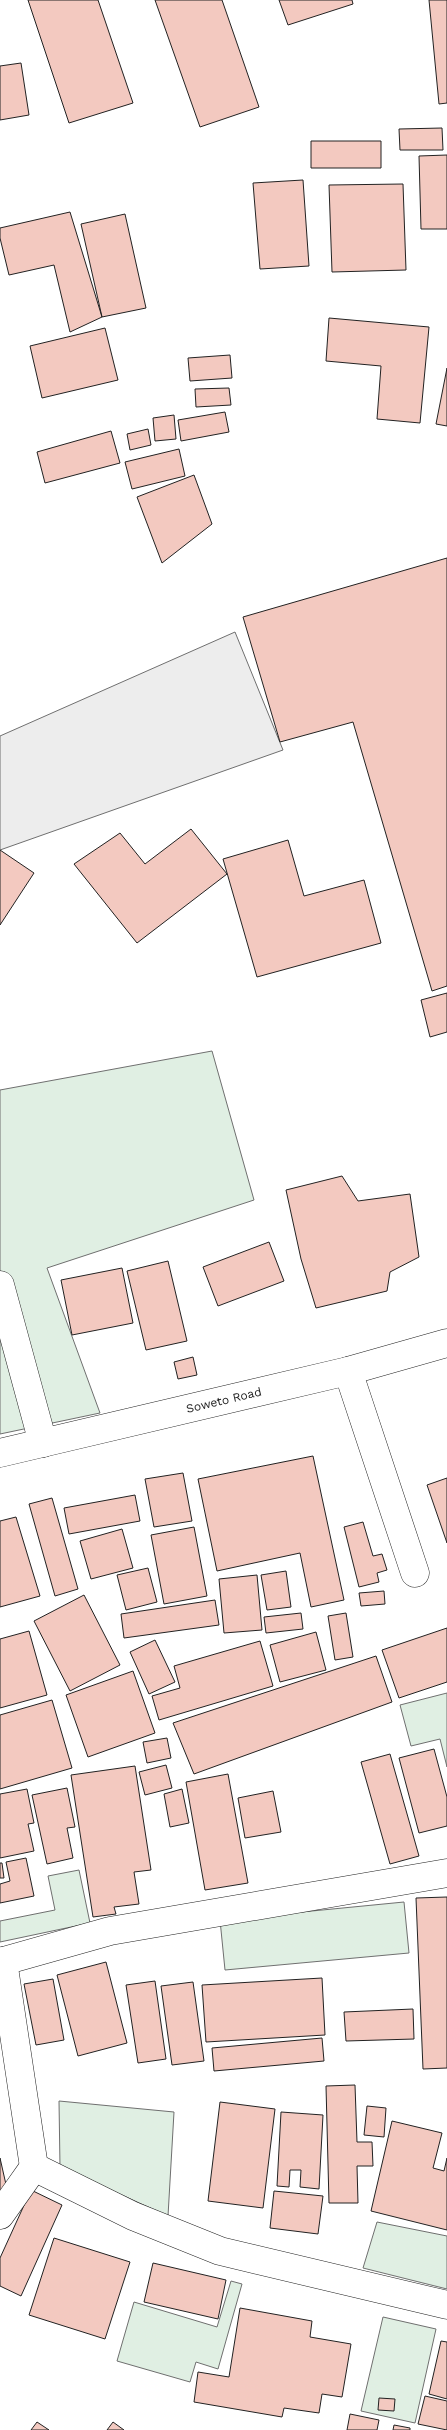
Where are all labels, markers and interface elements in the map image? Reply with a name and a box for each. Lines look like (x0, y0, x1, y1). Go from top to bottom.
street label: Soweto Road (185, 1385, 263, 1416)

